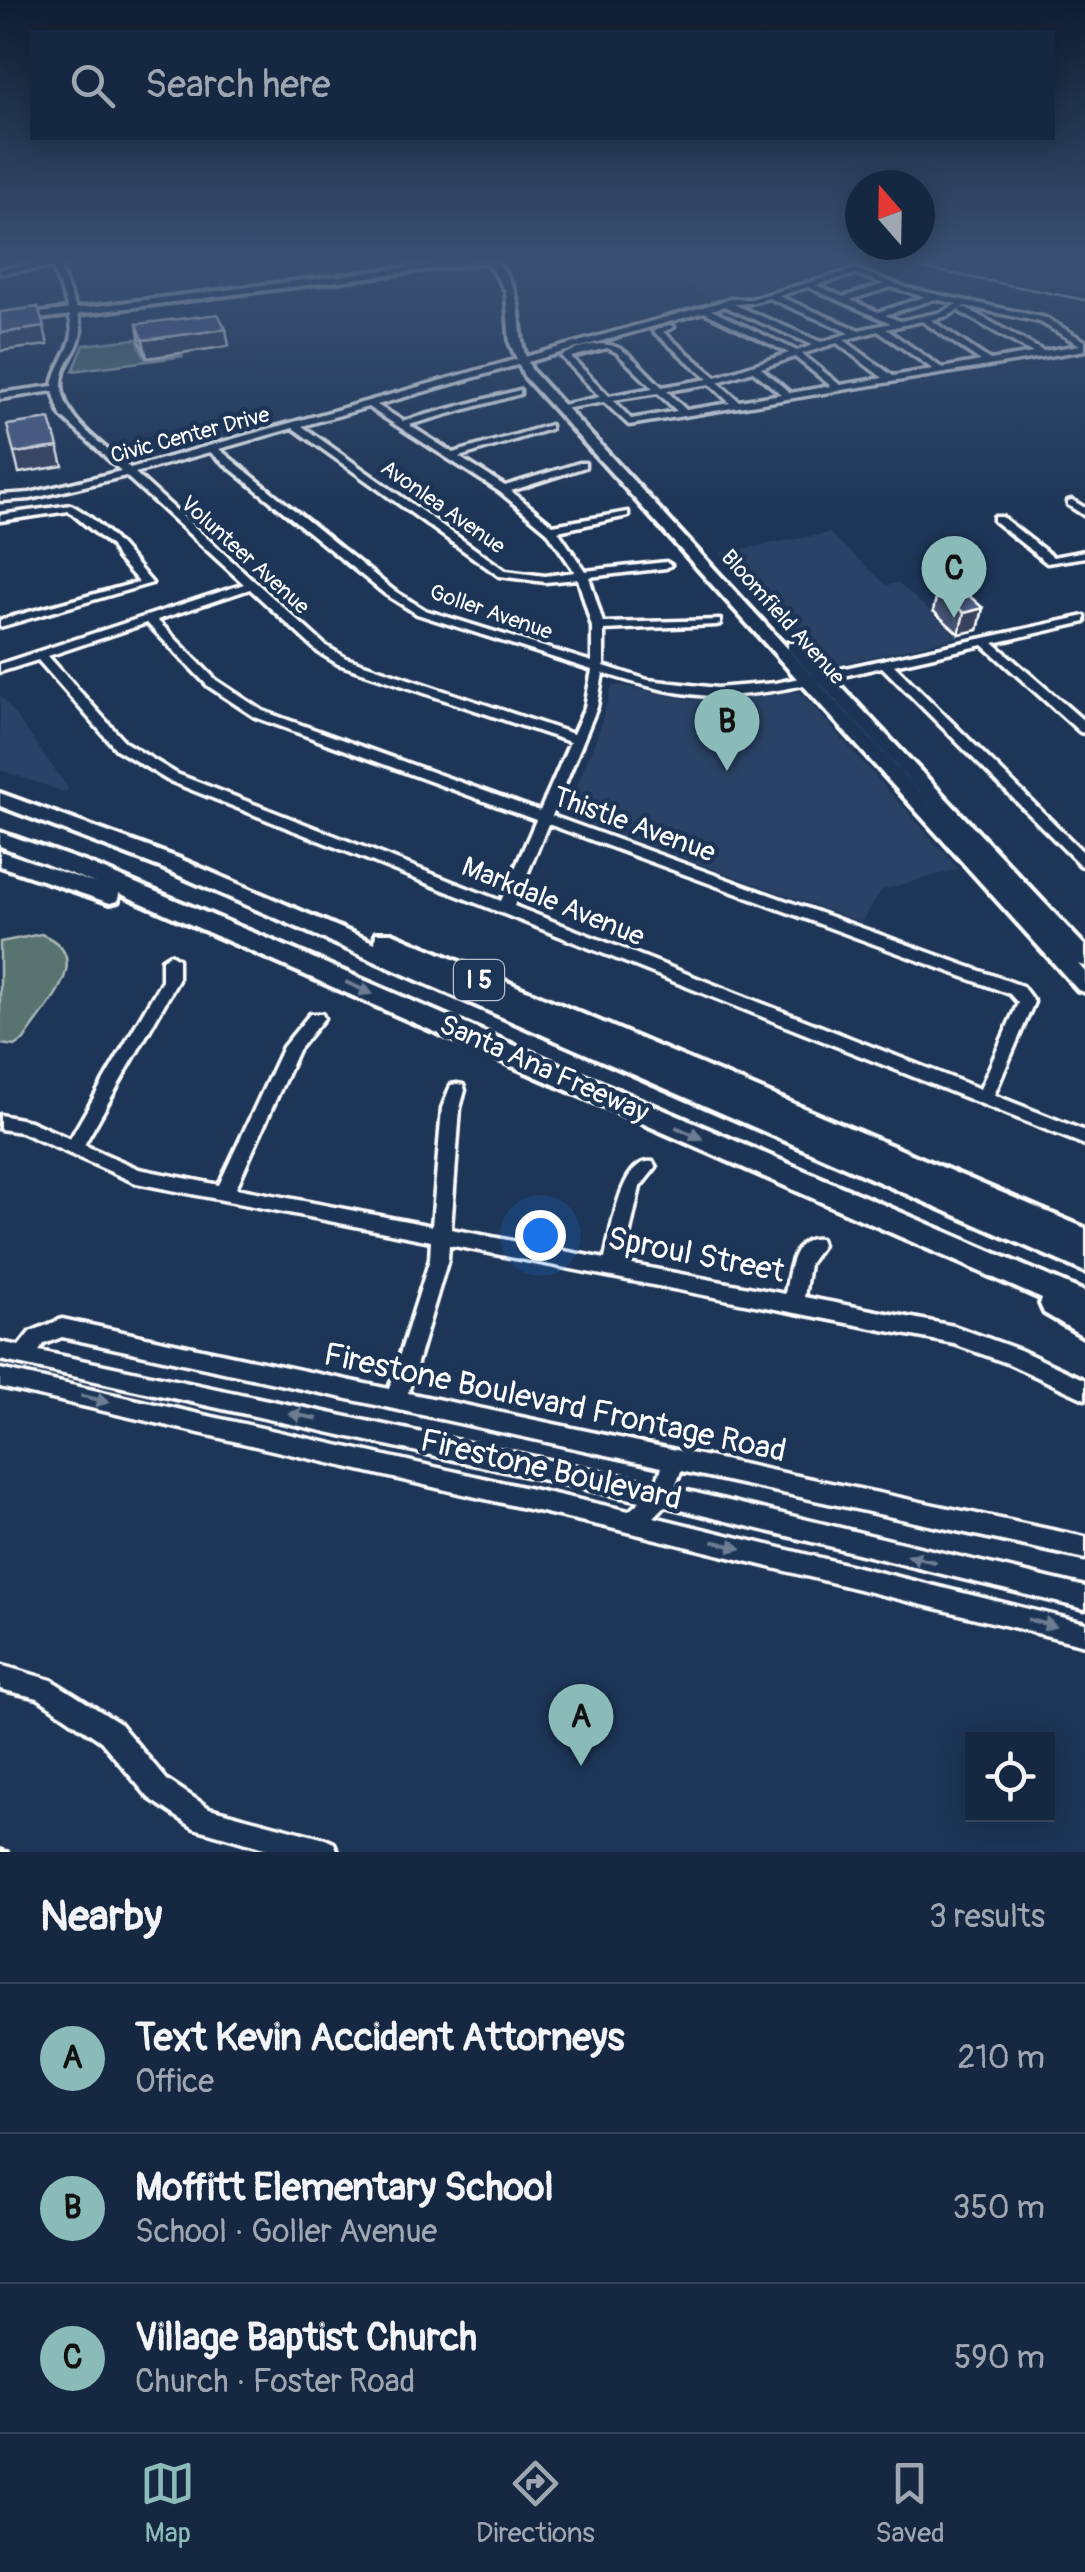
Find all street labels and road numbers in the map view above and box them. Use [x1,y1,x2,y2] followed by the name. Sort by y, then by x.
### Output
[107,400,273,470] street label: Civic Center Drive
[375,454,511,560] street label: Avonlea Avenue
[175,490,316,620] street label: Volunteer Avenue
[715,544,851,691] street label: Bloomfield Avenue
[426,578,556,646] street label: Goller Avenue
[548,779,720,871] street label: Thistle Avenue
[456,849,650,955] street label: Markdale Avenue
[454,960,504,1000] road number: I 5
[434,1007,654,1131] street label: Santa Ana Freeway
[604,1218,788,1292] street label: Sproul Street
[320,1335,790,1471] street label: Firestone Boulevard Frontage Road
[417,1421,685,1519] street label: Firestone Boulevard

